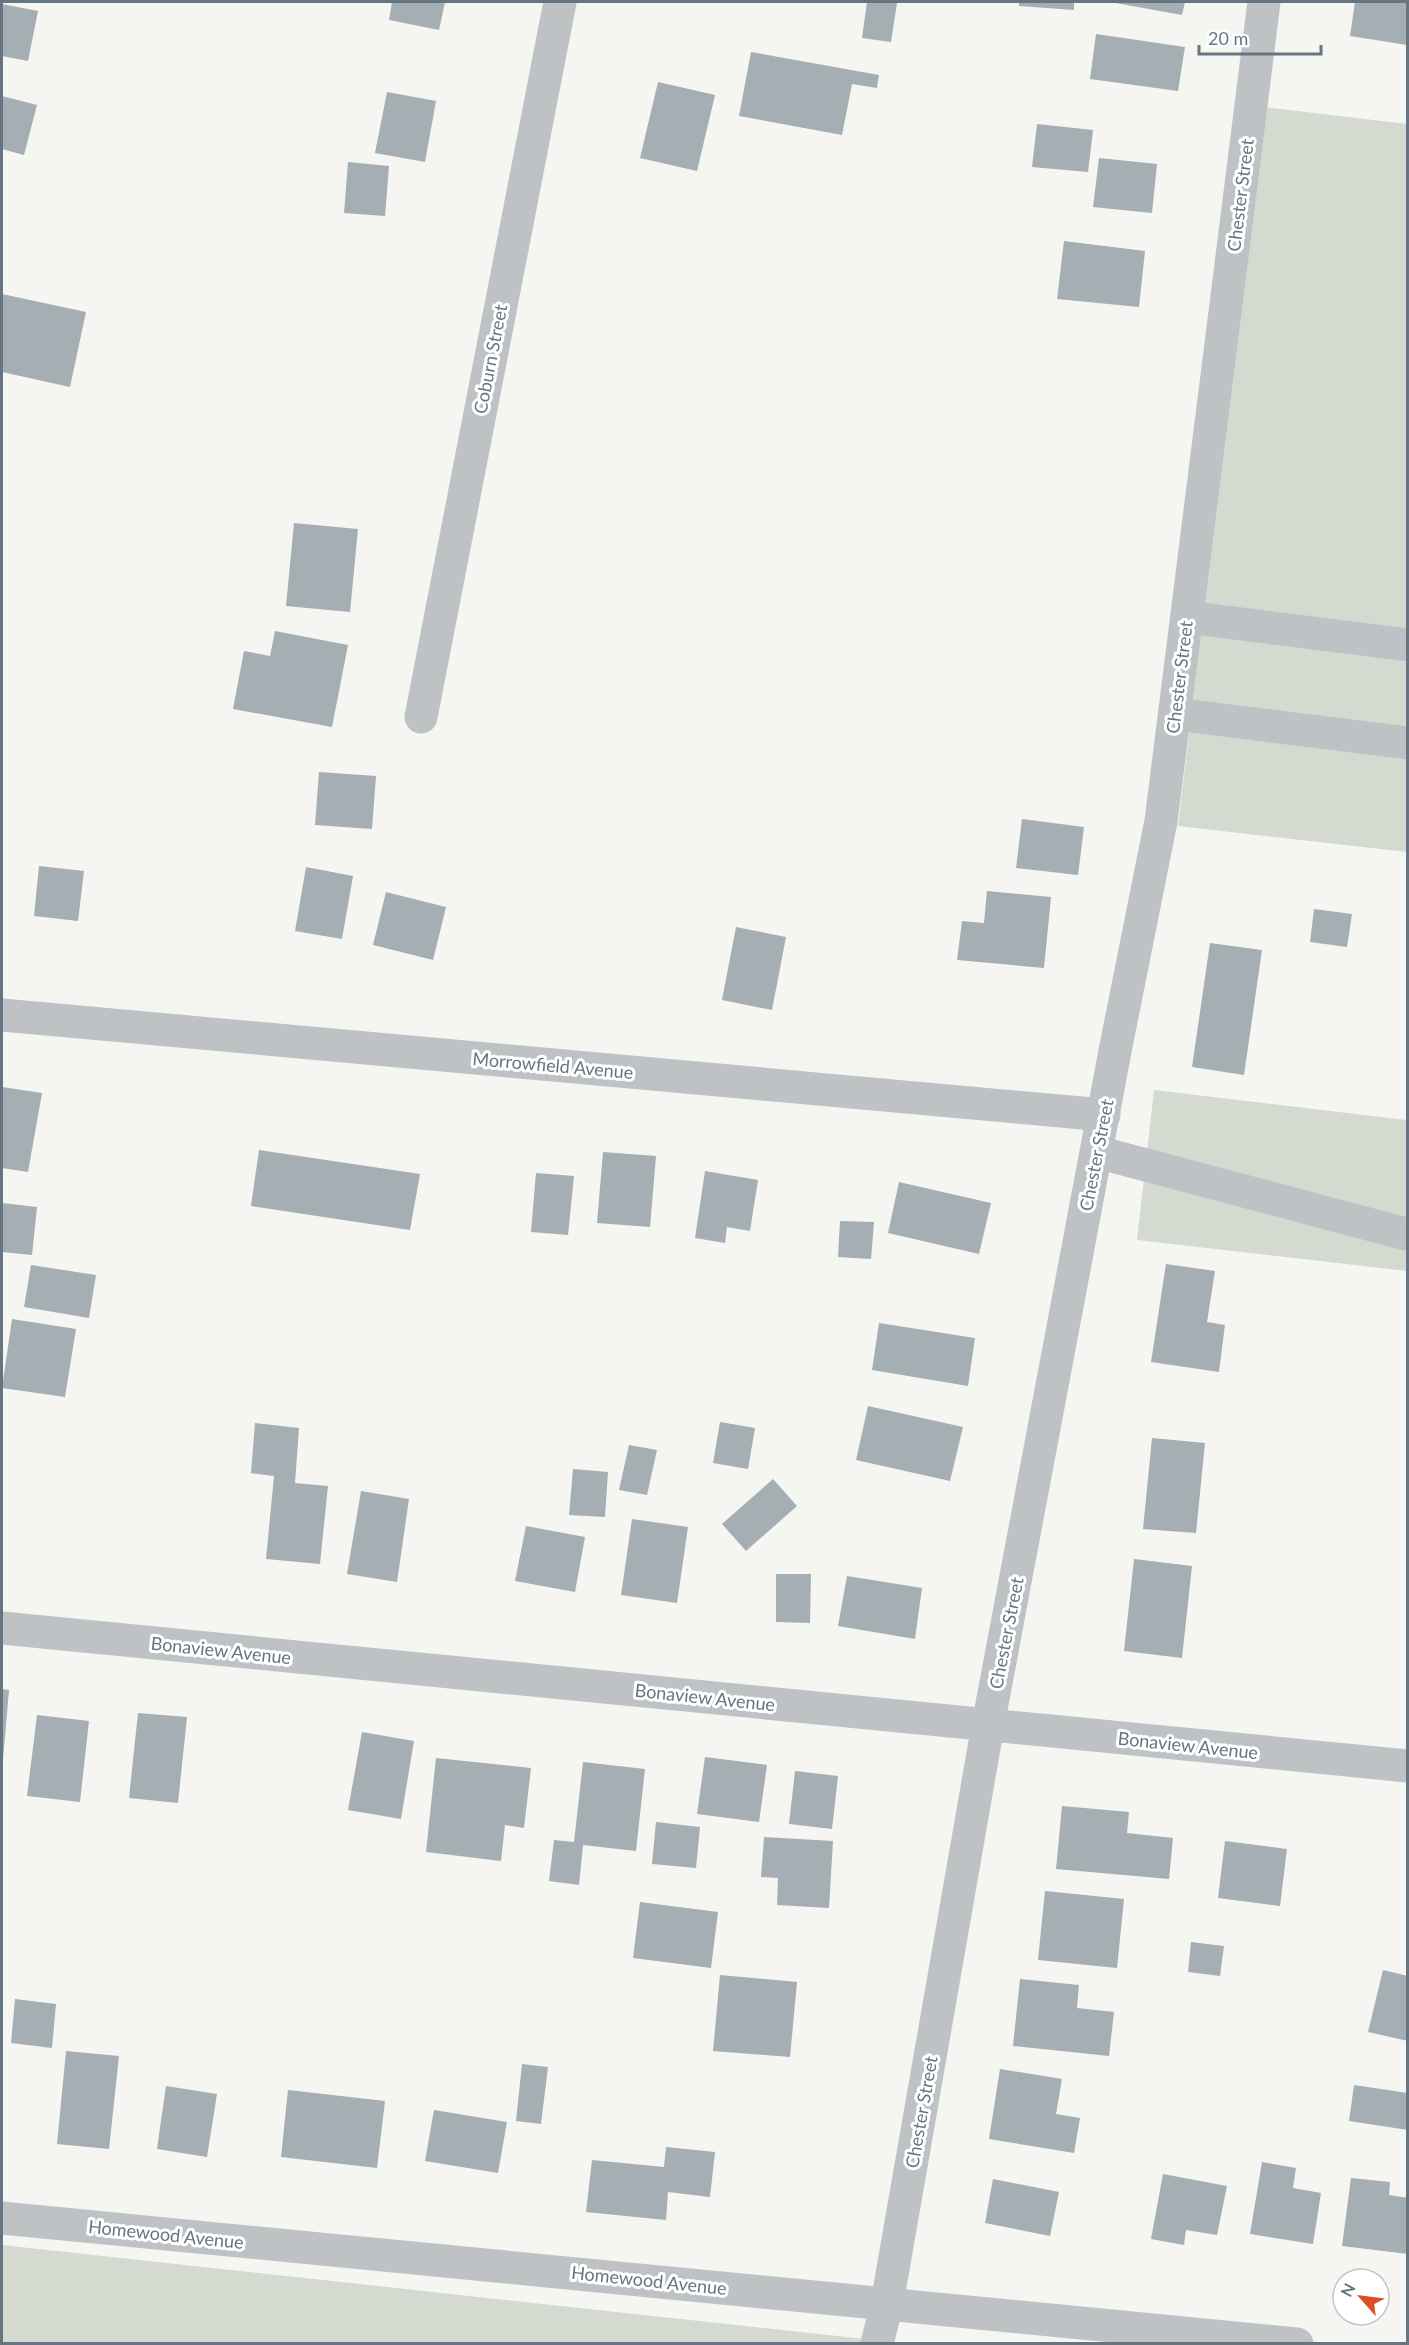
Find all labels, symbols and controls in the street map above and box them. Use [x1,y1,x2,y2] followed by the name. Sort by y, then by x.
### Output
[1199,18,1320,56] scale bar
[1208,27,1248,49] text: 20 m
[1222,137,1258,253] street label: Chester Street
[469,302,511,415] street label: Coburn Street
[1161,619,1197,735] street label: Chester Street
[472,1047,634,1083] street label: Morrowfield Avenue
[1074,1097,1118,1213] street label: Chester Street
[984,1575,1028,1691] street label: Chester Street
[150,1632,292,1668] street label: Bonaview Avenue
[634,1679,776,1715] street label: Bonaview Avenue
[1117,1727,1259,1763] street label: Bonaview Avenue
[900,2054,942,2170] street label: Chester Street
[87,2215,245,2253] street label: Homewood Avenue
[570,2261,728,2299] street label: Homewood Avenue
[1331,2267,1391,2327] north arrow
[1336,2280,1359,2300] text: N

